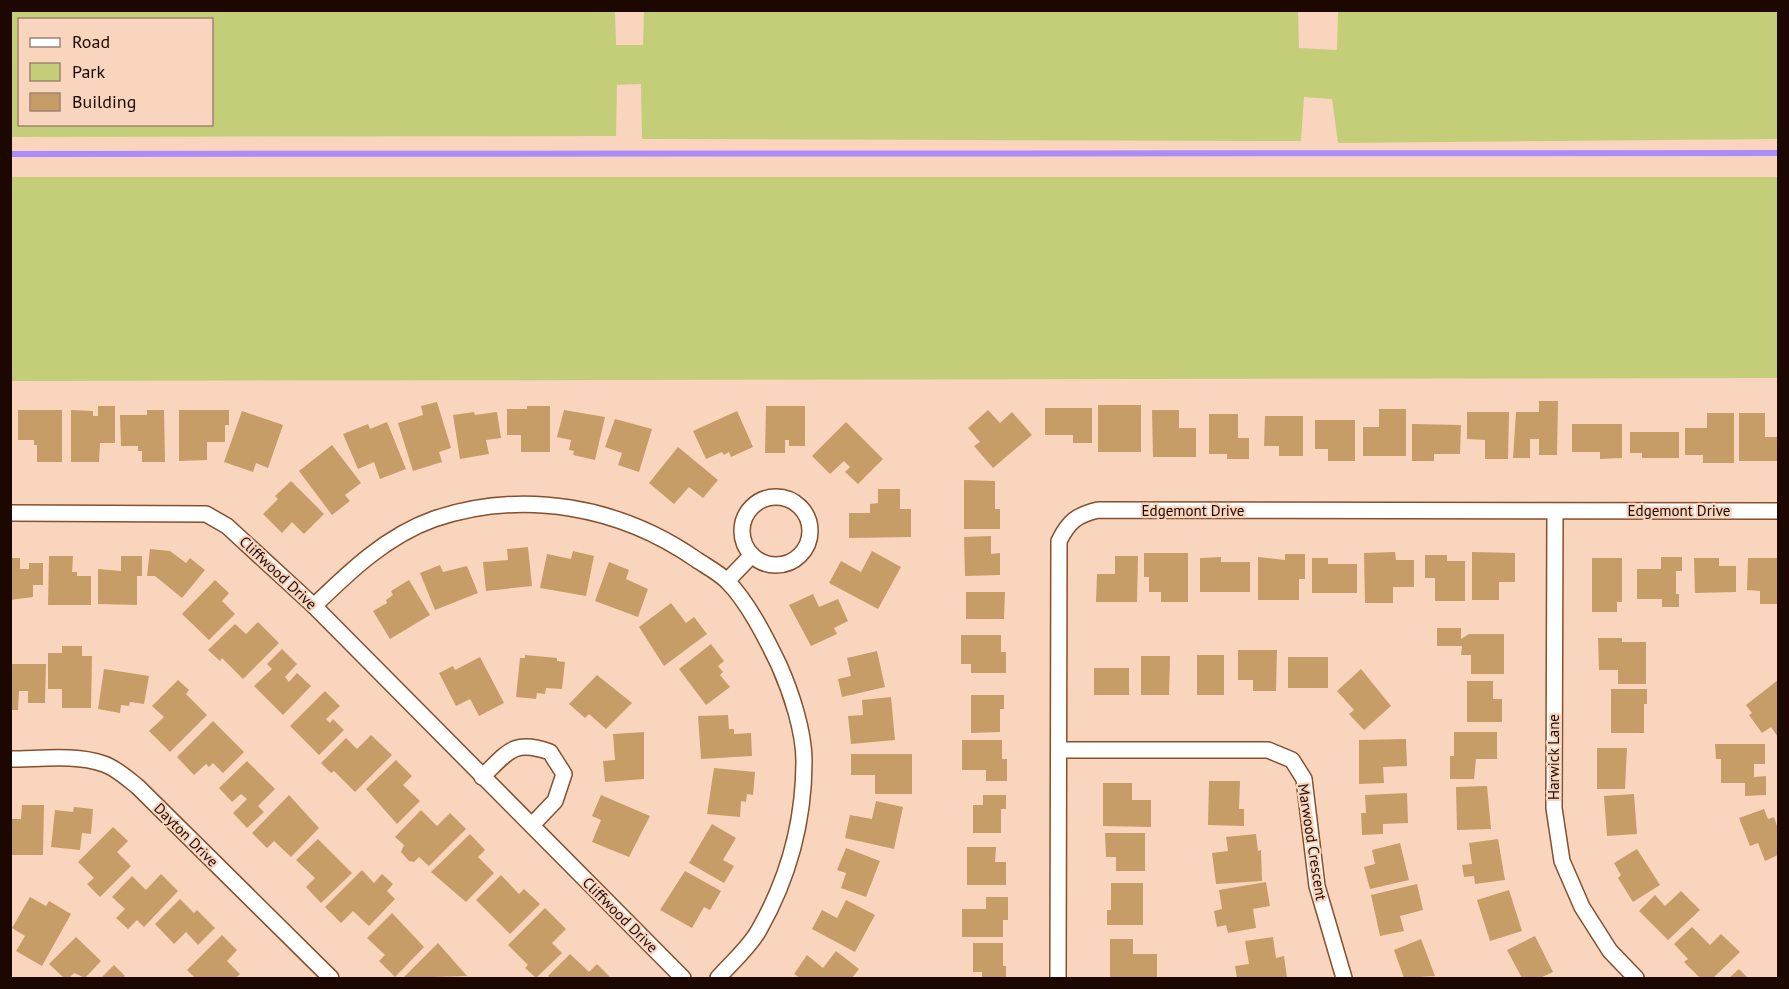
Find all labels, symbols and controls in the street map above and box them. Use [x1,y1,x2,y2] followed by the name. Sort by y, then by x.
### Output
[18,18,213,126] legend
[72,30,110,53] text: Road
[72,60,105,83] text: Park
[72,90,136,113] text: Building
[1142,501,1244,520] street label: Edgemont Drive
[1628,501,1730,520] street label: Edgemont Drive
[236,532,321,613] street label: Cliffwood Drive
[1544,714,1563,800] street label: Harwick Lane
[1294,782,1331,902] street label: Marwood Crescent
[150,799,222,871] street label: Dayton Drive
[579,873,662,956] street label: Cliffwood Drive

